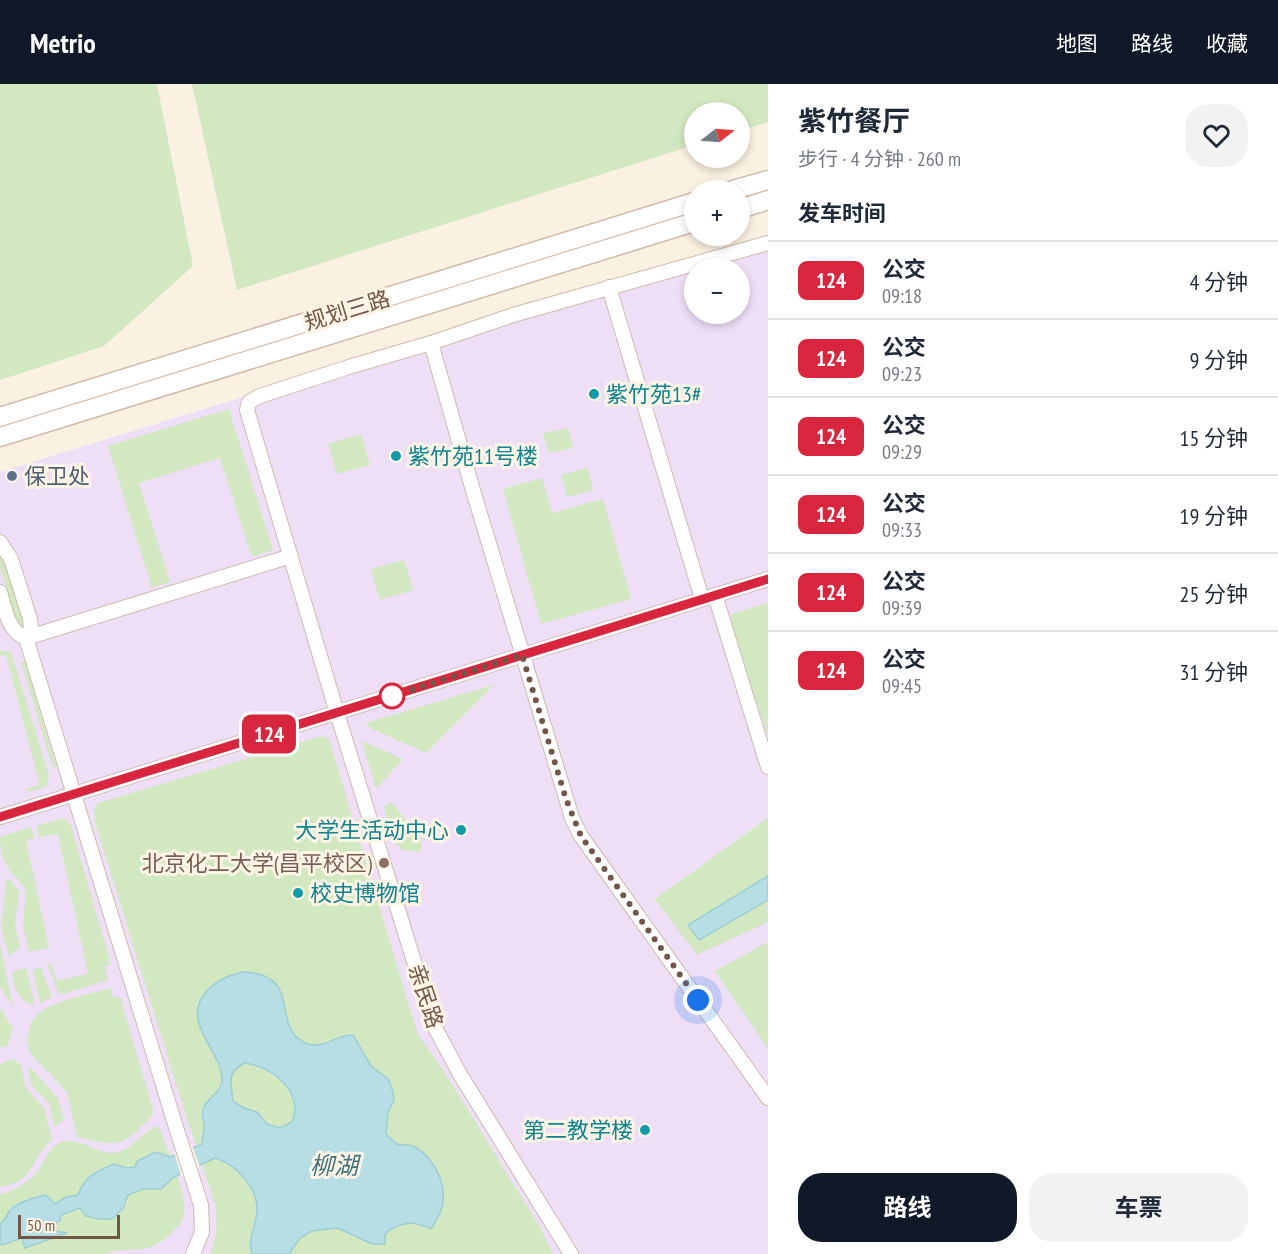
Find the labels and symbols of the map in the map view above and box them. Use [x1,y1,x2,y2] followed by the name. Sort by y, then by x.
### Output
[684,102,750,168] north arrow
[301,284,393,336] street label: 规划三路
[606,380,702,408] place label: 紫竹苑13#
[587,387,601,401] marker: 紫竹苑13#
[408,442,538,470] place label: 紫竹苑11号楼
[389,449,403,463] marker: 紫竹苑11号楼
[24,462,90,490] place label: 保卫处
[5,469,19,483] marker: 保卫处
[379,683,405,709] unlabelled marker
[234,714,304,754] line badge: 124
[295,816,449,844] place label: 大学生活动中心
[454,823,468,837] marker: 大学生活动中心
[142,849,373,877] place label: 北京化工大学(昌平校区)
[377,856,391,870] marker: 北京化工大学(昌平校区)
[310,879,420,907] place label: 校史博物馆
[291,886,305,900] marker: 校史博物馆
[402,960,450,1032] street label: 亲民路
[683,985,713,1015] your location
[523,1116,633,1144] place label: 第二教学楼
[638,1123,652,1137] marker: 第二教学楼
[310,1150,362,1181] water label: 柳湖
[18,1212,120,1240] scale bar

